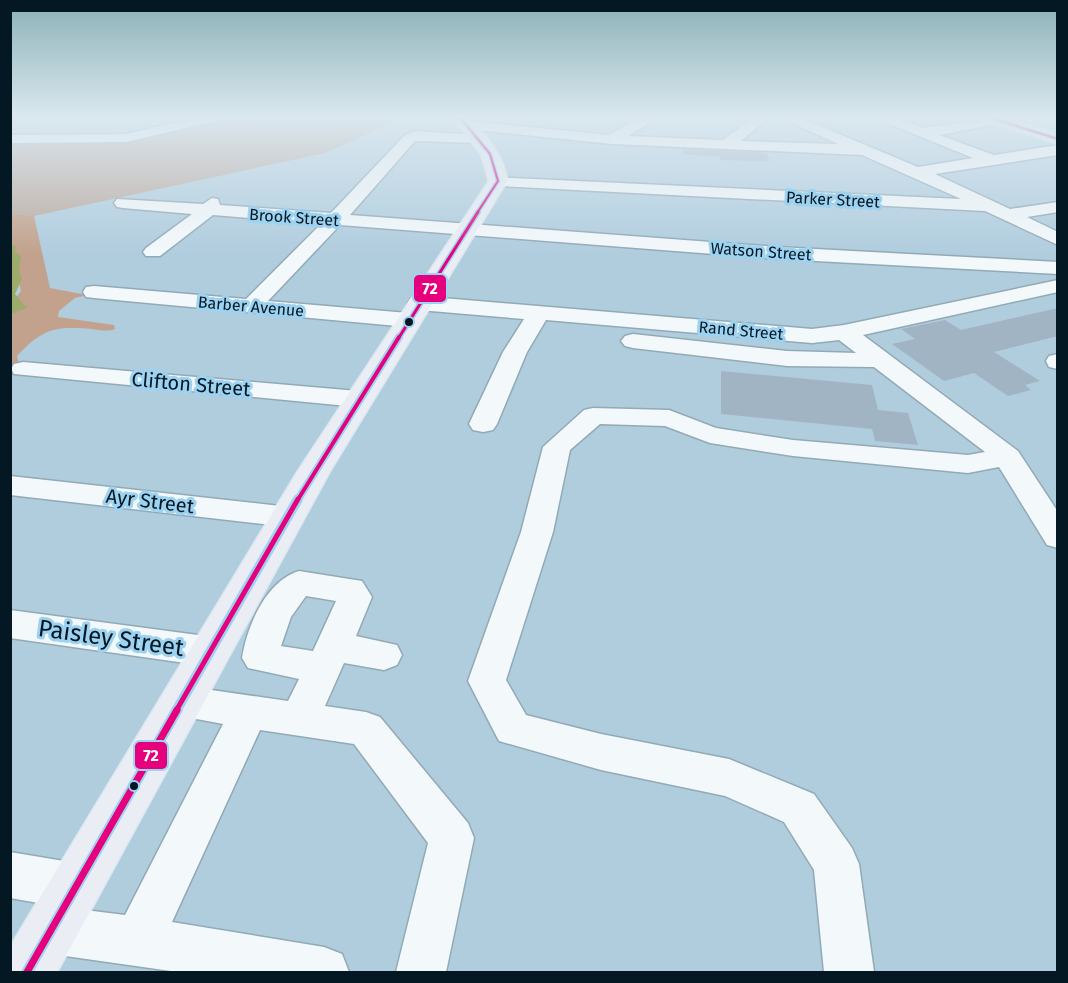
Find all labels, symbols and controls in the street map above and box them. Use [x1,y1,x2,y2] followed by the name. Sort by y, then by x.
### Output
[786,188,881,211] street label: Parker Street
[248,205,340,230] street label: Brook Street
[710,238,812,265] street label: Watson Street
[413,274,447,303] line badge: 72
[422,279,438,298] text: 72
[197,292,305,321] street label: Barber Avenue
[403,316,415,328] unlabelled marker
[698,317,784,344] street label: Rand Street
[131,367,252,401] street label: Clifton Street
[105,484,196,518] street label: Ayr Street
[36,614,186,662] street label: Paisley Street
[134,741,168,770] line badge: 72
[143,746,159,765] text: 72
[128,780,140,792] unlabelled marker

